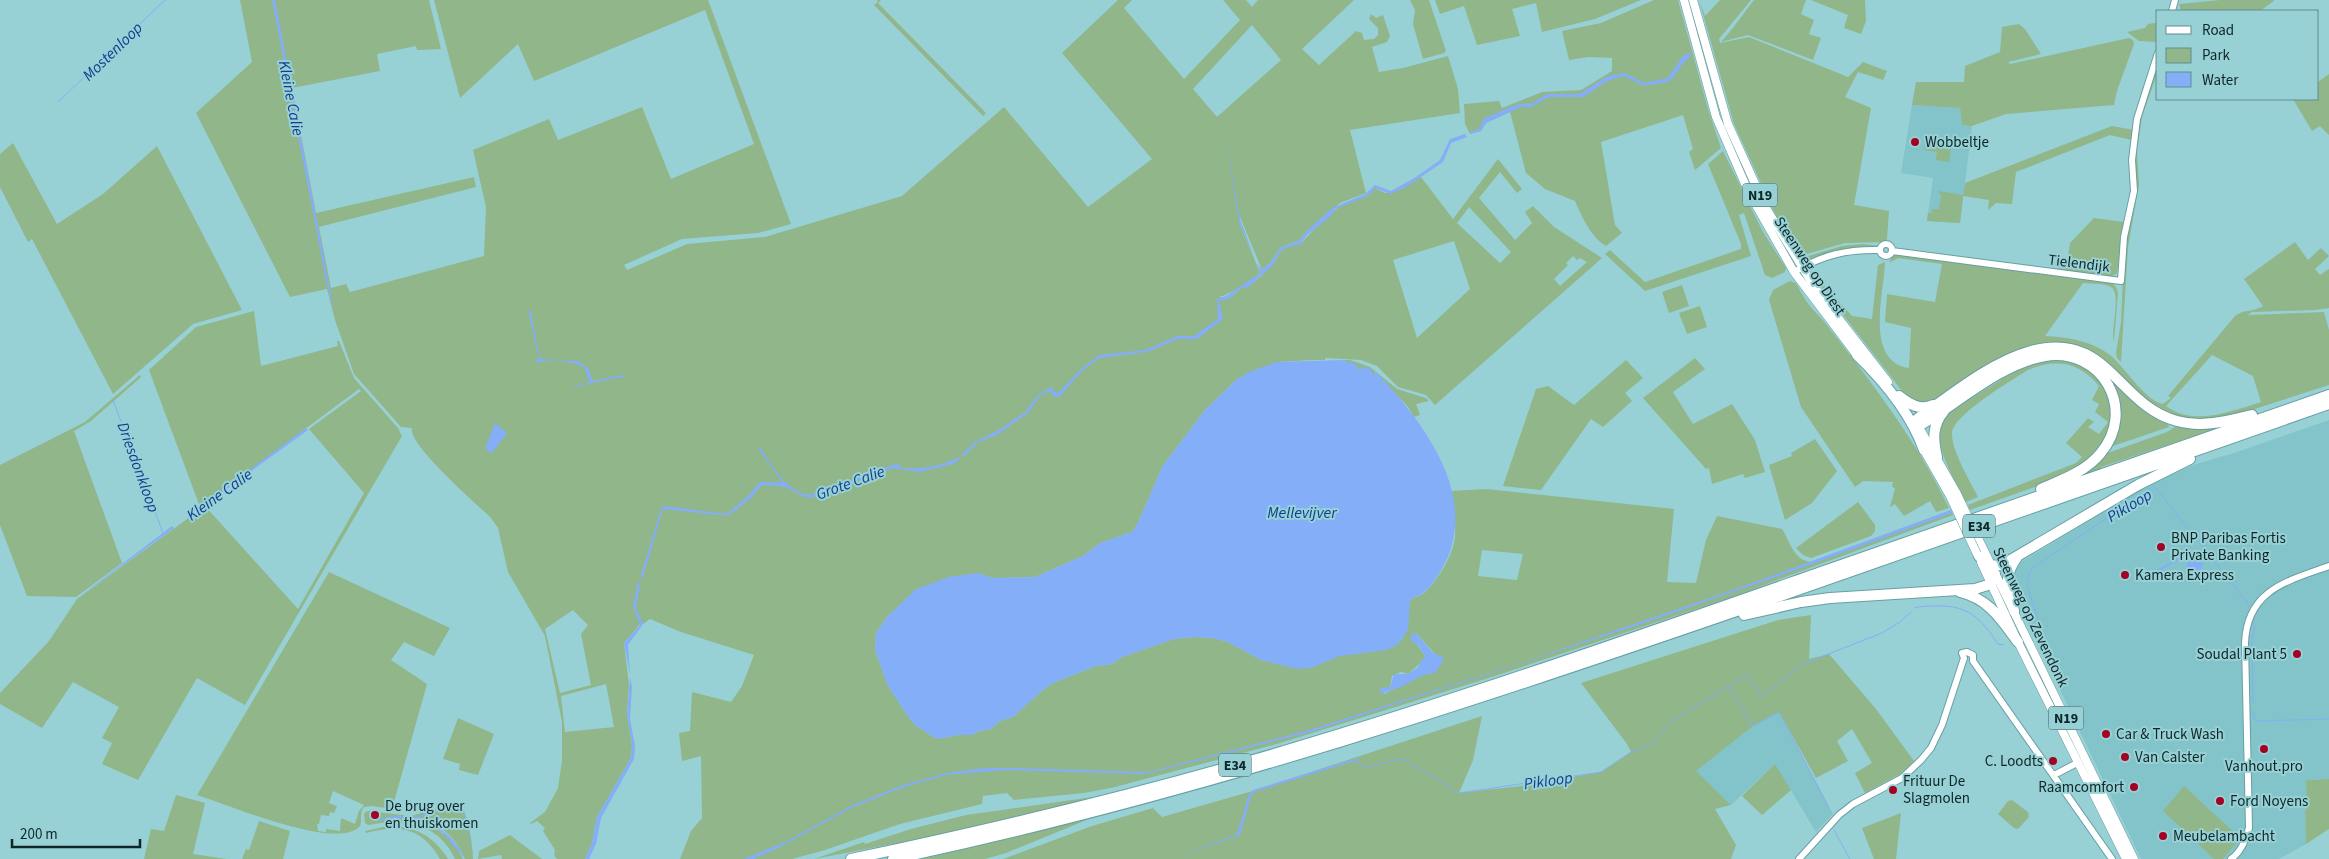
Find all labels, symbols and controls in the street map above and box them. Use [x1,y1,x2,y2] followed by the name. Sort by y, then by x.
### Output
[2156,10,2319,100] legend
[78,17,148,86] water label: Mostenloop
[2202,20,2234,41] text: Road
[2202,45,2231,66] text: Park
[273,59,309,138] water label: Kleine Calie
[2202,70,2239,91] text: Water
[1925,132,1989,153] place label: Wobbeltje
[1909,136,1921,148] marker: Wobbeltje
[1742,184,1778,206] road number: N19
[1769,213,1850,320] street label: Steenweg op Diest
[2047,249,2111,278] street label: Tielendijk
[112,419,165,516] water label: Driesdonkloop
[813,460,888,506] water label: Grote Calie
[182,463,257,526] water label: Kleine Calie
[2103,484,2156,528] water label: Pikloop
[1267,502,1338,524] water label: Mellevijver
[1963,514,1995,538] road number: E34
[2171,528,2286,566] place label: BNP Paribas Fortis Private Banking
[2155,541,2167,553] marker: BNP Paribas Fortis Private Banking
[1987,544,2074,691] street label: Steenweg op Zevendonk
[2135,565,2234,586] place label: Kamera Express
[2119,569,2131,581] marker: Kamera Express
[2196,644,2287,665] place label: Soudal Plant 5
[2291,648,2303,660] marker: Soudal Plant 5
[2048,706,2084,730] road number: N19
[2116,724,2224,745] place label: Car & Truck Wash
[2100,728,2112,740] marker: Car & Truck Wash
[2258,743,2270,755] marker: Vanhout.pro
[2135,747,2205,768] place label: Van Calster
[1985,751,2043,772] place label: C. Loodts
[2119,751,2131,763] marker: Van Calster
[1219,754,1251,776] road number: E34
[2047,755,2059,767] marker: C. Loodts
[2225,756,2303,777] place label: Vanhout.pro
[1522,767,1574,795] water label: Pikloop
[1903,771,1970,809] place label: Frituur De Slagmolen
[2038,777,2124,798] place label: Raamcomfort
[2128,781,2140,793] marker: Raamcomfort
[1887,784,1899,796] marker: Frituur De Slagmolen
[2230,791,2308,812] place label: Ford Noyens
[2214,795,2226,807] marker: Ford Noyens
[385,796,478,834] place label: De brug over en thuiskomen
[369,809,381,821] marker: De brug over en thuiskomen
[12,816,140,848] scale bar
[20,824,58,845] text: 200 m
[2173,826,2275,847] place label: Meubelambacht
[2157,830,2169,842] marker: Meubelambacht

